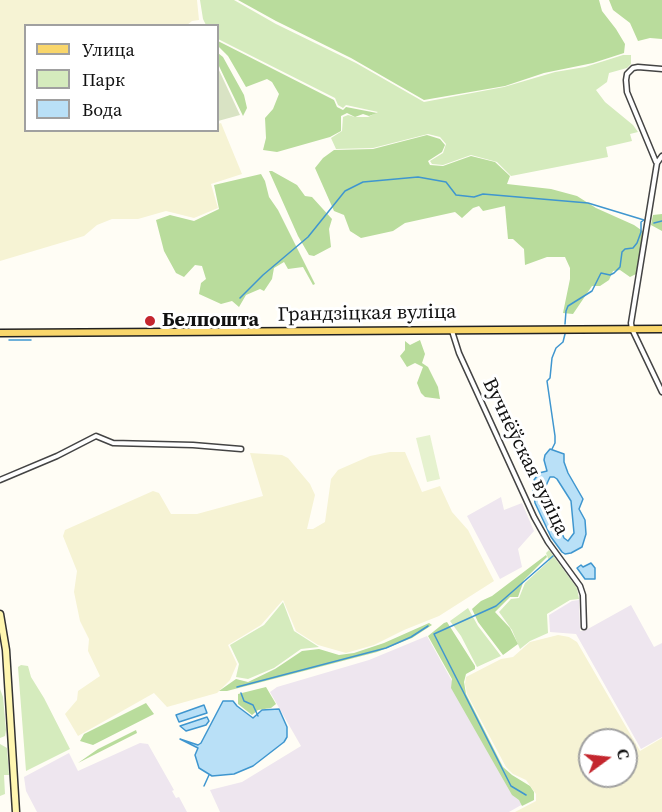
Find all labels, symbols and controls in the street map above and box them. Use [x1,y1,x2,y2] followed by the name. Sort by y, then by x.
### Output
[24,24,219,132] legend
[82,37,135,62] text: Улица
[82,67,125,92] text: Парк
[82,97,122,122] text: Вода
[277,300,457,328] street label: Грандзіцкая вуліца
[162,309,259,333] place label: Белпошта
[143,314,157,328] marker: Белпошта
[477,374,573,540] street label: Вучнёўская вуліца
[578,728,638,788] north arrow
[612,746,635,762] text: С

